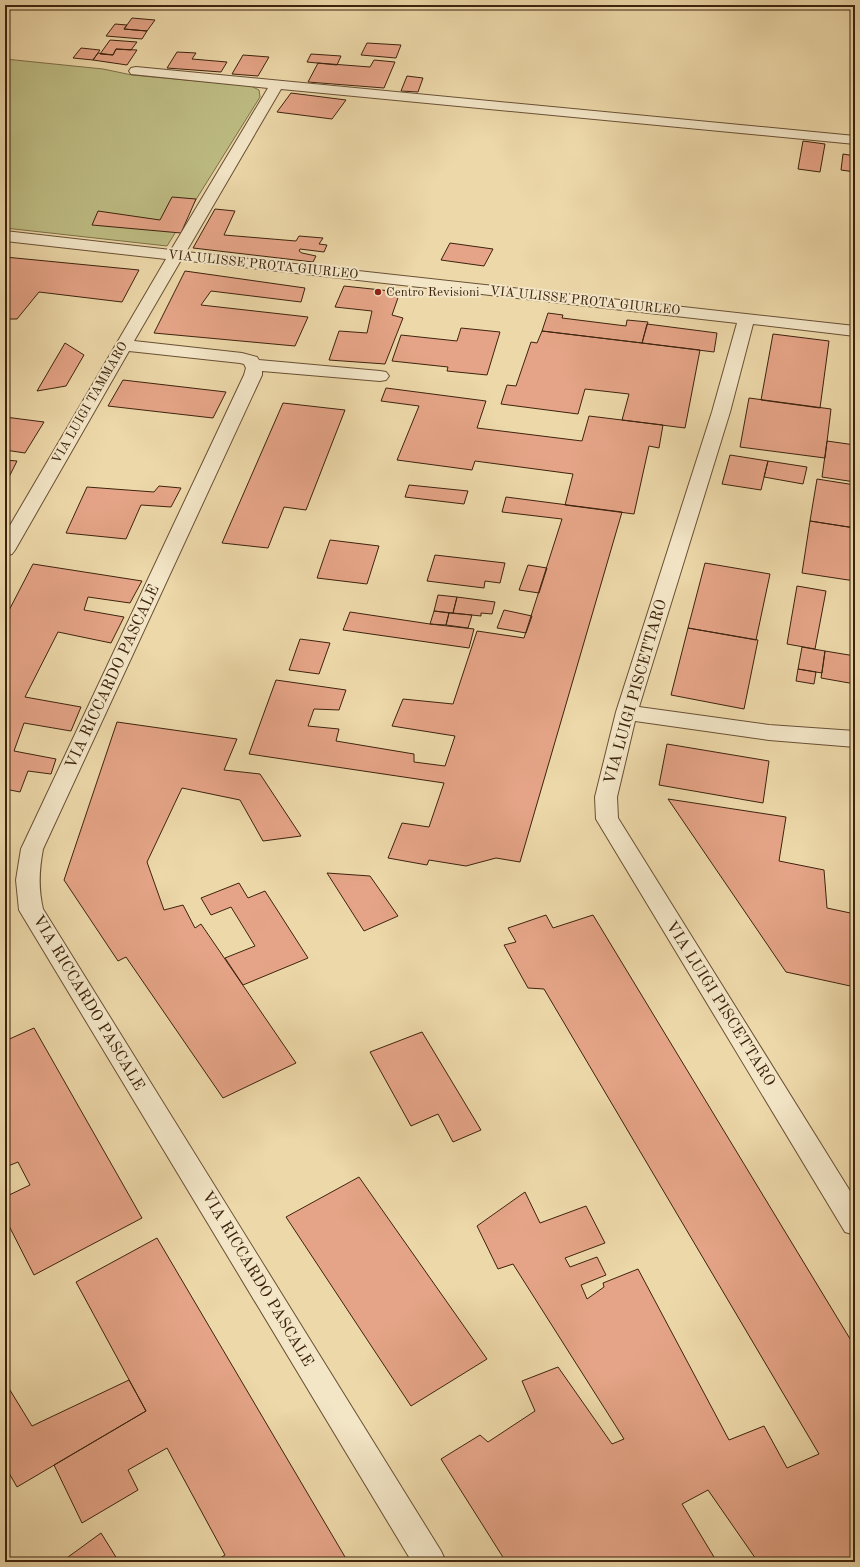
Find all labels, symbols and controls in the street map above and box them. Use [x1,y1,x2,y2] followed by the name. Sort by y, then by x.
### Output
[167,249,359,281] street label: VIA ULISSE PROTA GIURLEO
[489,285,681,317] street label: VIA ULISSE PROTA GIURLEO
[386,286,480,299] place label: Centro Revisioni
[373,287,383,297] marker: Centro Revisioni
[50,340,130,466] street label: VIA LUIGI TAMMARO
[63,582,163,772] street label: VIA RICCARDO PASCALE
[602,598,670,786] street label: VIA LUIGI PISCETTARO
[29,913,147,1093] street label: VIA RICCARDO PASCALE
[662,919,778,1089] street label: VIA LUIGI PISCETTARO
[198,1189,316,1369] street label: VIA RICCARDO PASCALE

